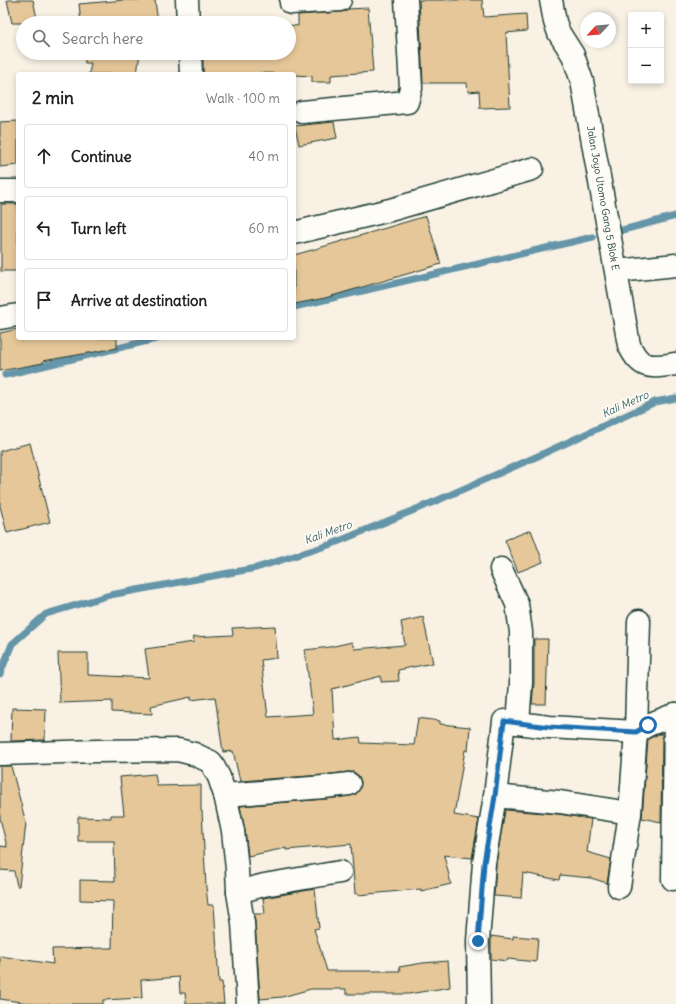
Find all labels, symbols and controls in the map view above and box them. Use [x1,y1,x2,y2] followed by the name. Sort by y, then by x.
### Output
[580,12,616,48] north arrow
[628,12,664,84] map controls
[628,12,664,48] button: +
[16,16,296,60] search box
[30,27,52,49] icon: search
[62,29,143,48] text: Search here
[628,48,664,84] button: −
[32,87,74,109] text: 2 min
[206,90,280,107] text: Walk · 100 m
[584,125,622,271] street label: Jalan Joyo Utomo Gang 5 Blok E
[33,145,55,167] icon: ahead
[71,147,132,166] text: Continue
[248,148,279,165] text: 40 m
[33,217,55,239] icon: left
[71,219,126,238] text: Turn left
[248,220,279,237] text: 60 m
[33,289,55,311] icon: arrive
[71,291,207,310] text: Arrive at destination
[599,387,651,420] water label: Kali Metro
[302,517,354,547] water label: Kali Metro
[639,716,657,734] route start
[469,932,487,950] route end

